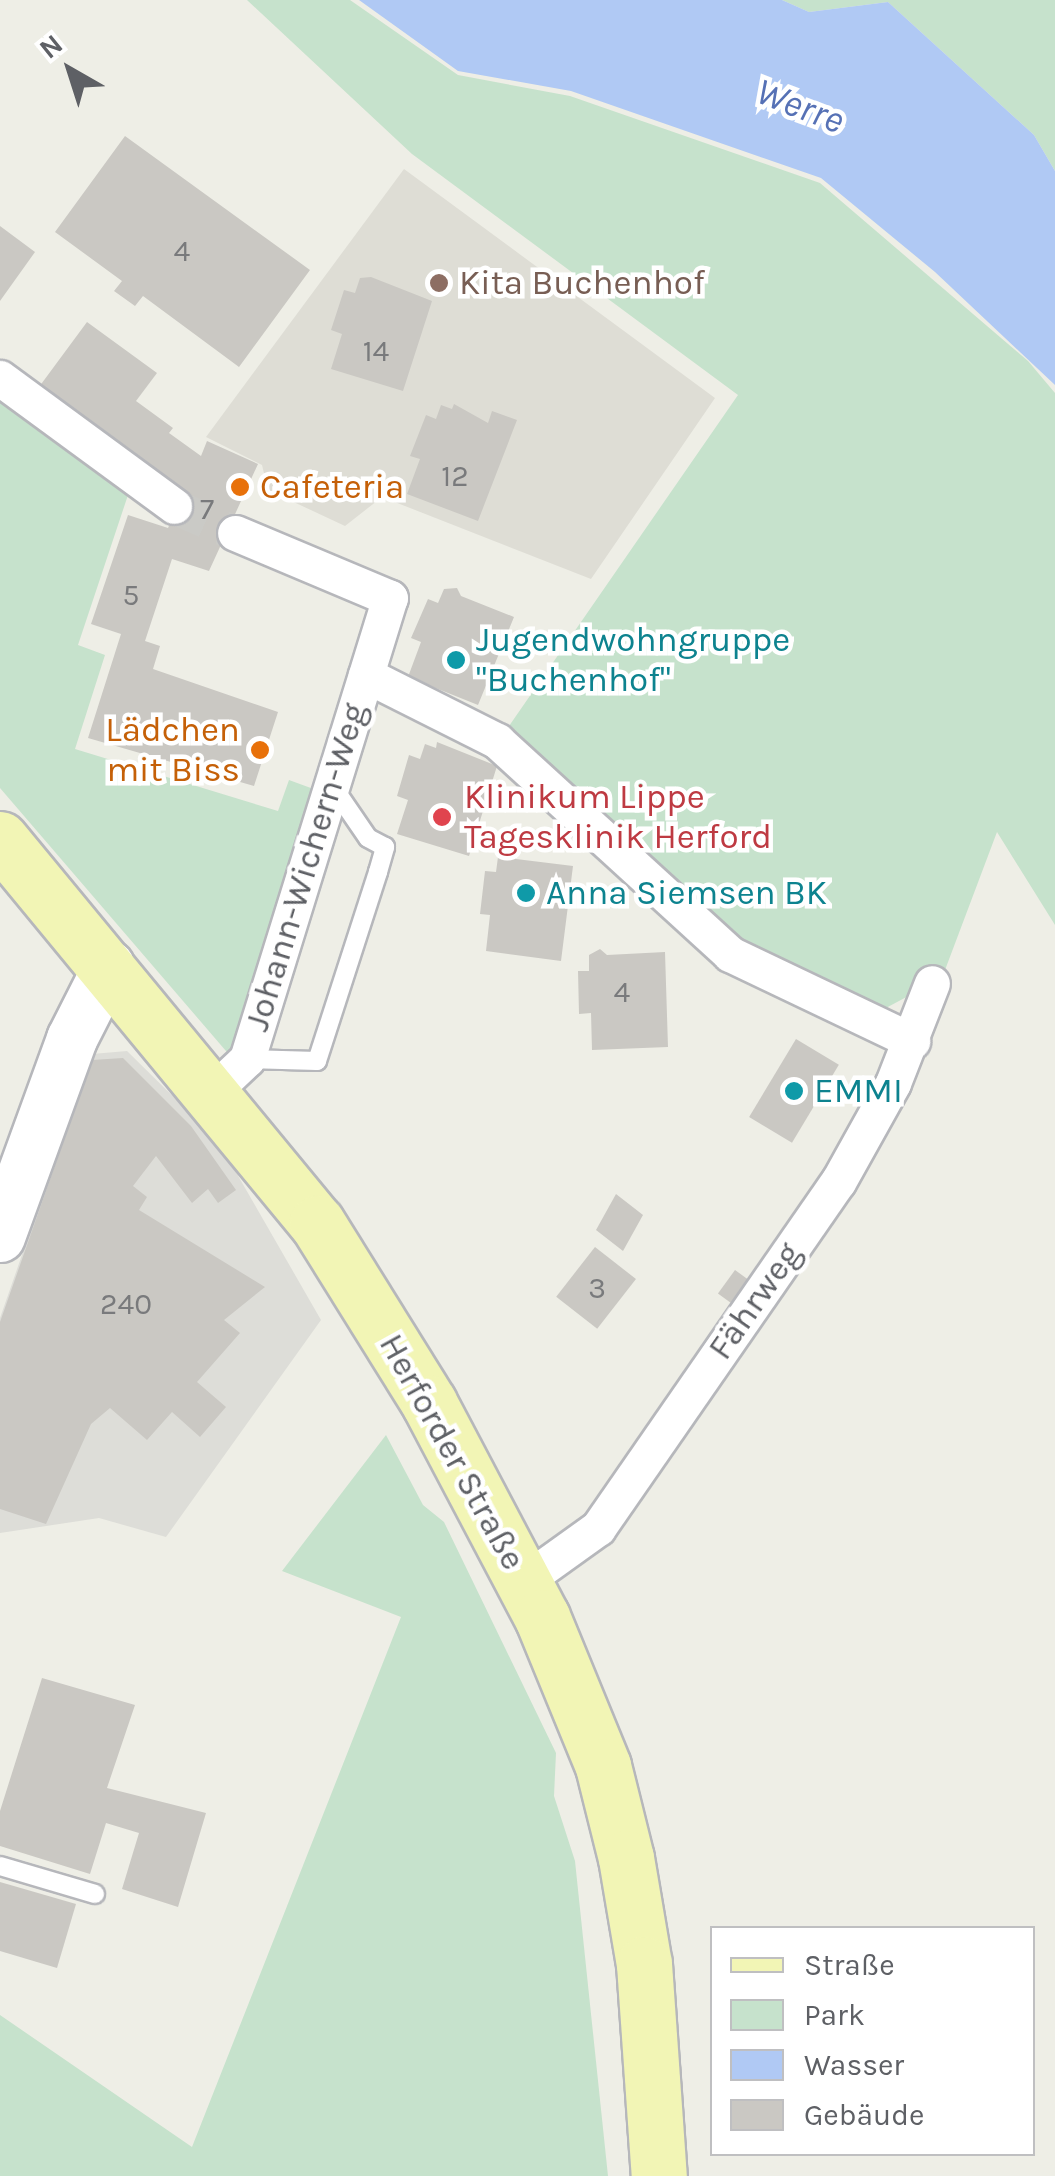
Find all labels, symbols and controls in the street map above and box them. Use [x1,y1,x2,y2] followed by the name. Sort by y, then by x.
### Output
[20,20,120,120] north arrow
[33,27,69,65] text: N
[749,68,851,144] water label: Werre
[174,233,190,269] house number: 4
[459,262,705,304] place label: Kita Buchenhof
[428,272,450,294] marker: Kita Buchenhof
[363,333,389,369] house number: 14
[441,458,469,494] house number: 12
[260,466,404,508] place label: Cafeteria
[229,476,251,498] marker: Cafeteria
[200,491,214,527] house number: 7
[123,577,139,613] house number: 5
[476,619,790,701] place label: Jugendwohngruppe "Buchenhof"
[445,649,467,671] marker: Jugendwohngruppe "Buchenhof"
[236,698,376,1036] street label: Johann-Wichern-Weg
[105,709,240,791] place label: Lädchen mit Biss
[249,739,271,761] marker: Lädchen mit Biss
[464,776,772,858] place label: Klinikum Lippe Tagesklinik Herford
[429,804,455,830] marker: Klinikum Lippe Tagesklinik Herford
[546,872,827,914] place label: Anna Siemsen BK
[515,882,537,904] marker: Anna Siemsen BK
[614,974,630,1010] house number: 4
[814,1070,903,1112] place label: EMMI
[783,1080,805,1102] marker: EMMI
[699,1234,811,1368] street label: Fährweg
[588,1270,606,1306] house number: 3
[100,1286,152,1322] house number: 240
[370,1327,534,1577] street label: Herforder Straße
[710,1926,1035,2156] legend
[804,1947,895,1983] text: Straße
[804,1997,865,2033] text: Park
[804,2047,904,2083] text: Wasser
[804,2097,924,2133] text: Gebäude

